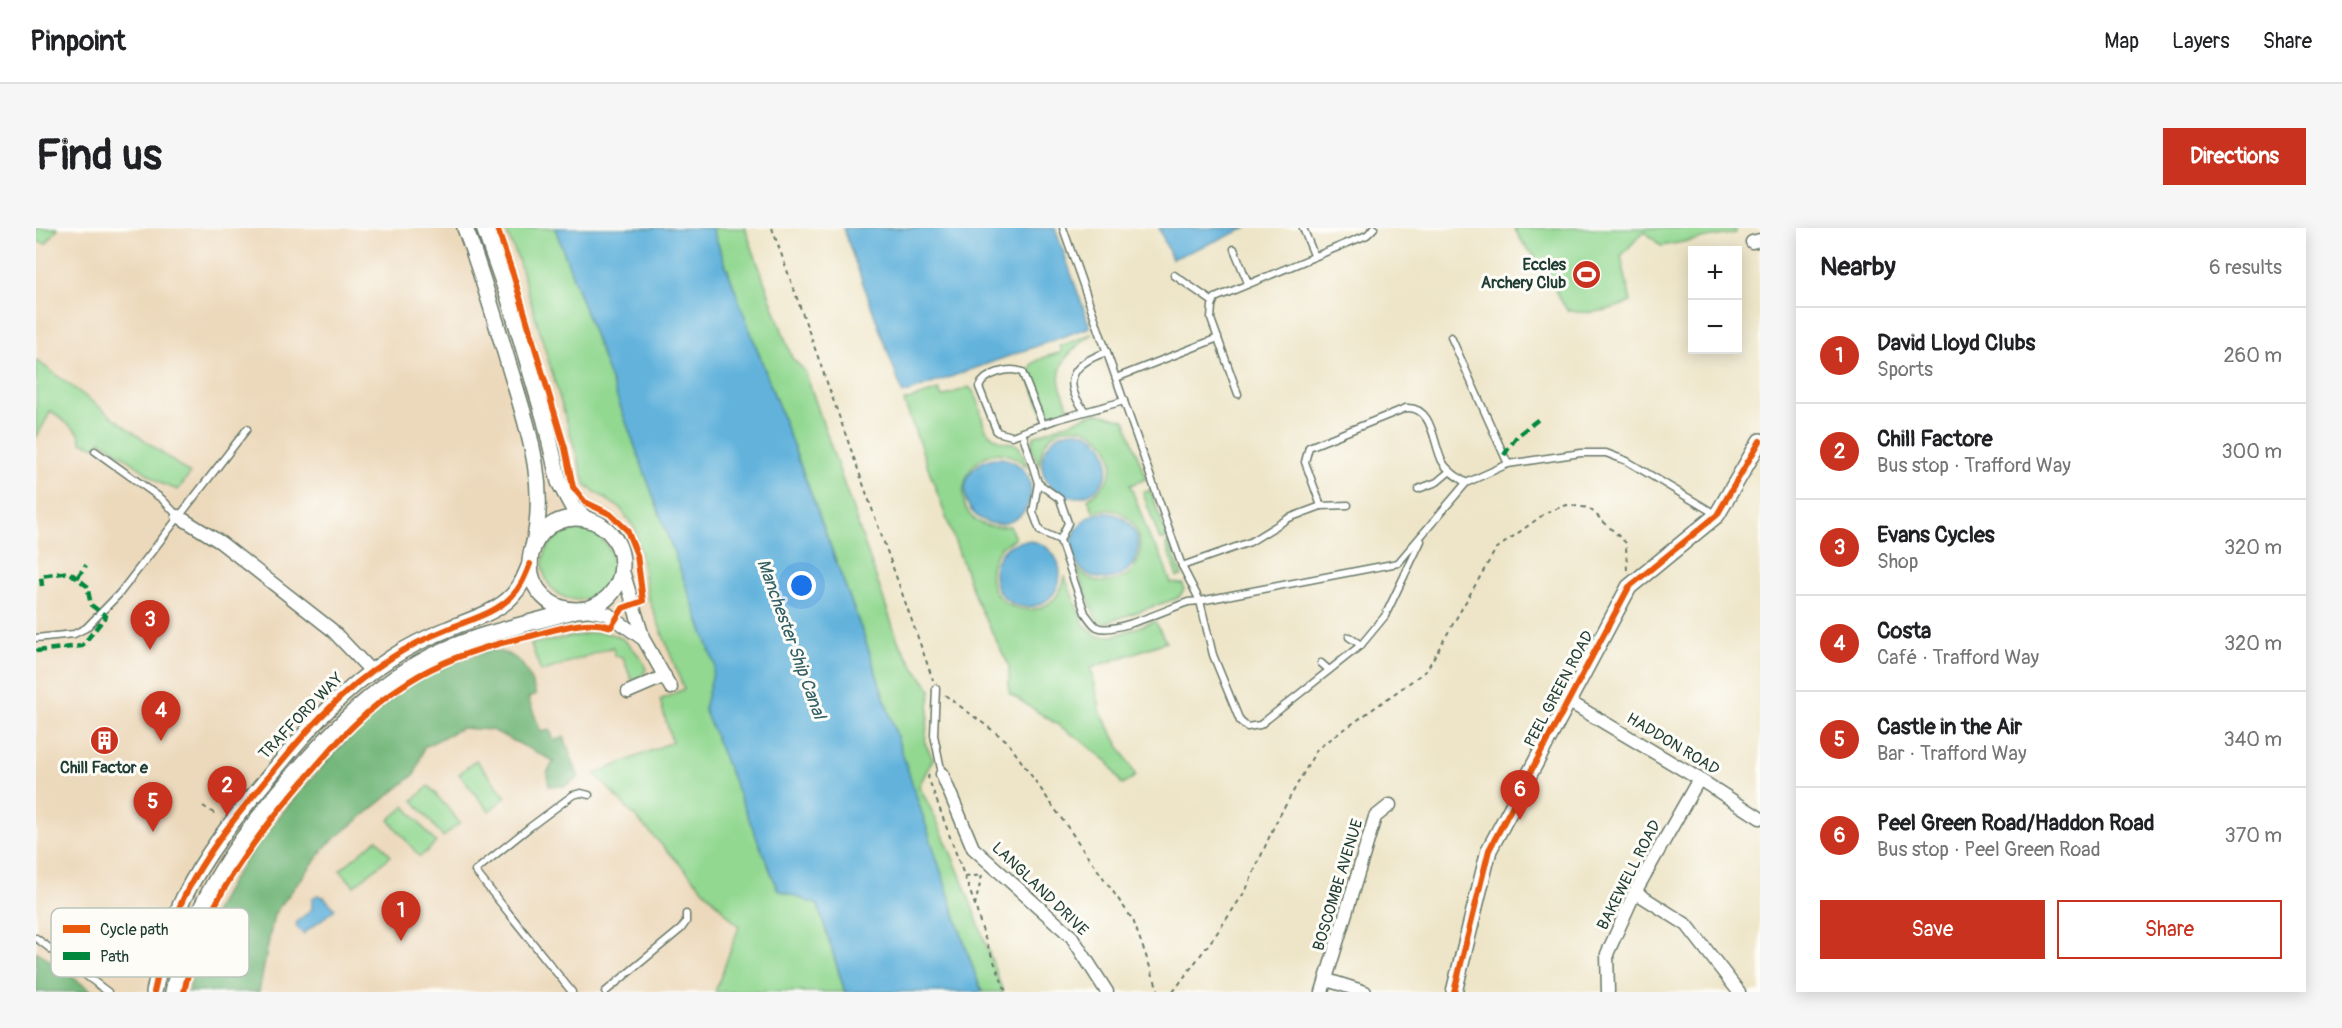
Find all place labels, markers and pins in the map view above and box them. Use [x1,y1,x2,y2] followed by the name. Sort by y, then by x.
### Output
[1481,255,1567,293] place label: Eccles Archery Club
[1571,258,1603,290] sports icon: Eccles Archery Club
[130,600,170,650] pin: 3
[142,692,180,741] pin: 4
[88,724,120,756] building icon: Chill Factor e
[60,758,149,778] place label: Chill Factor e
[208,766,246,816] pin: 2
[1500,770,1540,820] pin: 6
[134,782,172,832] pin: 5
[382,892,421,941] pin: 1

